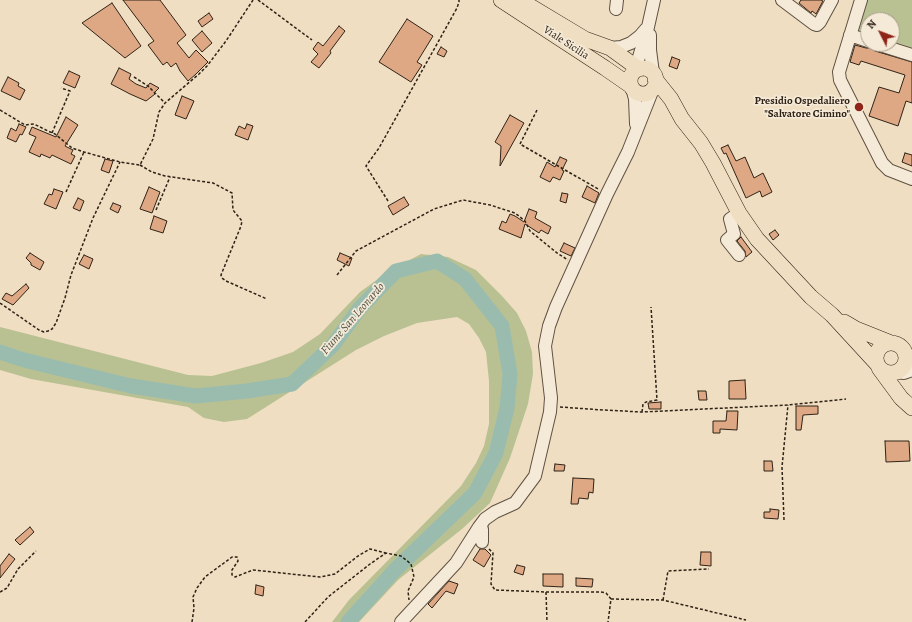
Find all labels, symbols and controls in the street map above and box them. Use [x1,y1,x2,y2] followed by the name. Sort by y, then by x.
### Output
[860,12,900,52] north arrow
[863,16,880,32] text: N
[541,23,591,63] street label: Viale Sicilia
[754,94,850,120] place label: Presidio Ospedaliero "Salvatore Cimino"
[853,101,865,113] marker: Presidio Ospedaliero "Salvatore Cimino"
[318,280,388,358] water label: Fiume San Leonardo

